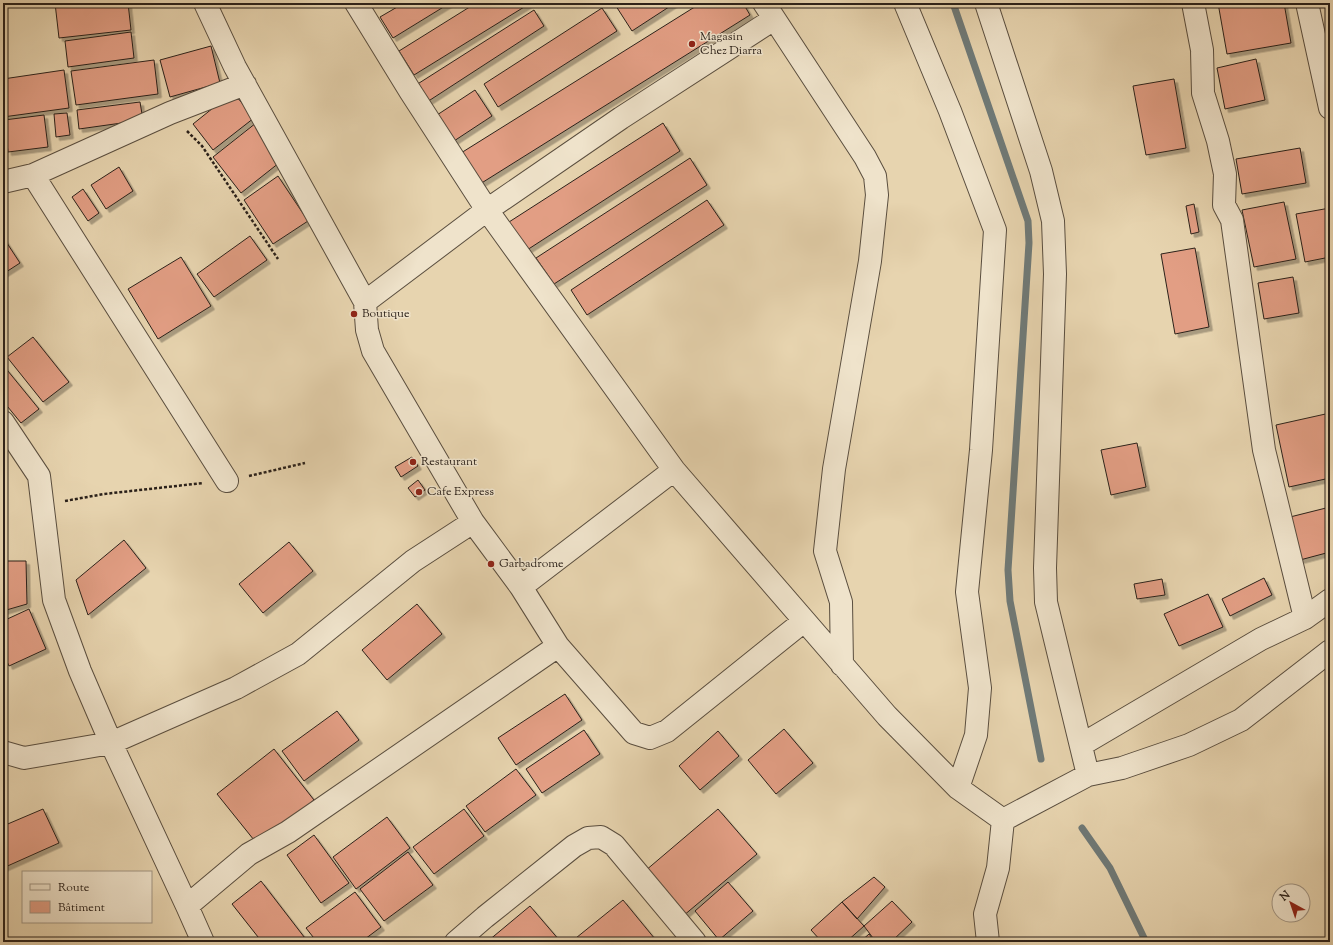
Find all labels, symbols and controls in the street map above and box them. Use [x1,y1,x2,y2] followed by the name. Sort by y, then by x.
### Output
[700,28,763,60] place label: Magasin Chez Diarra
[687,39,697,49] marker: Magasin Chez Diarra
[362,305,410,323] place label: Boutique
[349,309,359,319] marker: Boutique
[421,453,477,471] place label: Restaurant
[408,457,418,467] marker: Restaurant
[427,483,494,501] place label: Cafe Express
[414,487,424,497] marker: Cafe Express
[499,555,564,573] place label: Garbadrome
[486,559,496,569] marker: Garbadrome
[22,871,152,923] legend
[58,879,90,897] text: Route
[1271,883,1311,923] north arrow
[1276,887,1294,906] text: N
[58,899,105,917] text: Bâtiment

